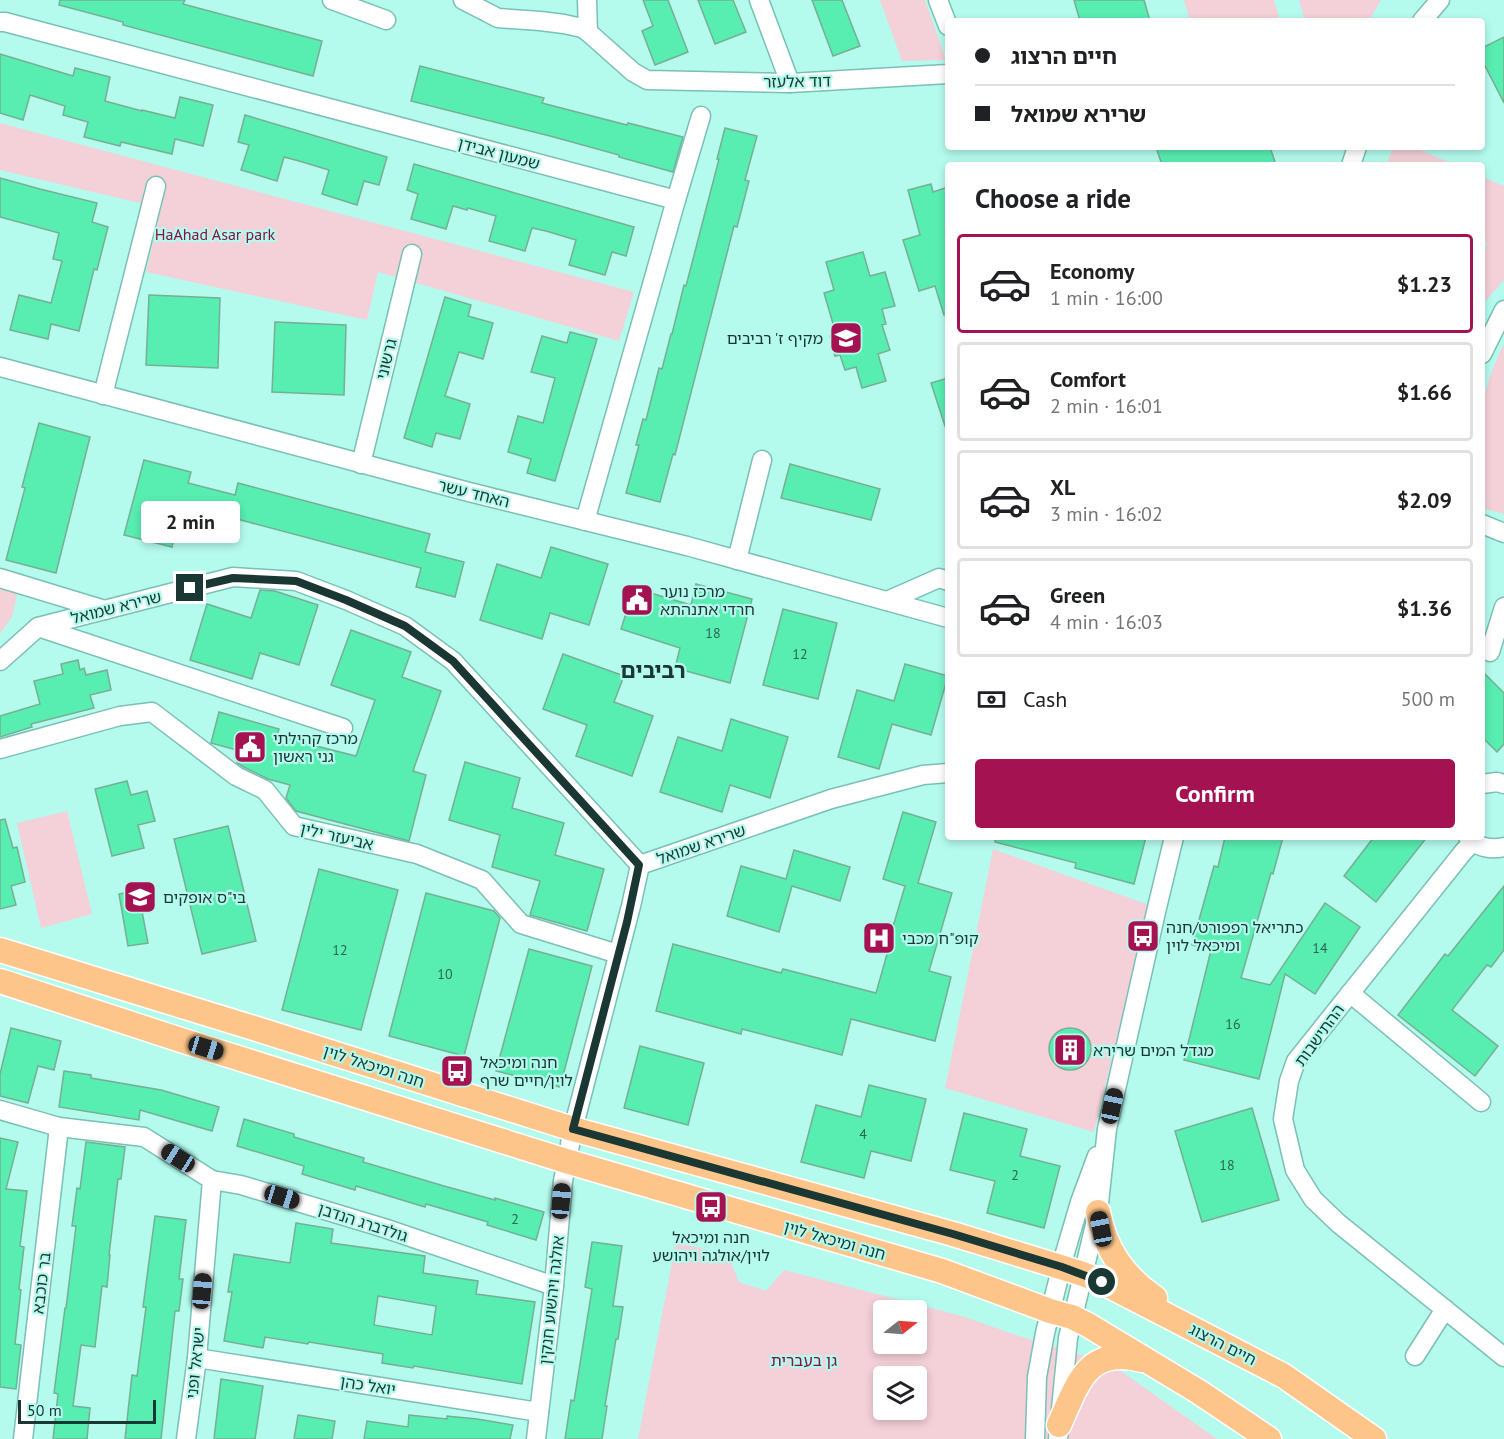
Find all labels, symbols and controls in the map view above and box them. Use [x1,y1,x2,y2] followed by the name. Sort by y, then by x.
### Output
[1011,42,1117,70] text: חיים הרצוג
[763,70,831,92] street label: דוד אלעזר
[1011,100,1146,128] text: שרירא שמואל
[456,132,542,174] street label: שמעון אבידן
[975,181,1131,215] text: Choose a ride
[155,224,276,244] park label: HaAhad Asar park
[978,257,1032,311] icon: car
[1050,257,1134,285] text: Economy
[1397,270,1452,298] text: $1.23
[1050,285,1163,311] text: 1 min · 16:00
[828,320,864,356] school or university icon: מקיף ז' רביבים
[727,328,823,348] place label: מקיף ז' רביבים
[371,336,401,382] street label: גרשוני
[978,365,1032,419] icon: car
[1050,365,1126,393] text: Comfort
[1397,378,1452,406] text: $1.66
[1050,393,1163,419] text: 2 min · 16:01
[978,473,1032,527] icon: car
[1050,473,1075,501] text: XL
[436,474,512,512] street label: האחד עשר
[1397,486,1452,514] text: $2.09
[140,501,240,543] callout: 2 min
[1050,501,1163,527] text: 3 min · 16:02
[166,509,215,535] text: 2 min
[176,574,203,601] route end
[660,581,755,619] place label: מרכז נוער חרדי אתנהתא
[978,581,1032,635] icon: car
[1050,581,1105,609] text: Green
[619,582,655,618] public building icon: מרכז נוער חרדי אתנהתא
[69,586,163,628] street label: שרירא שמואל
[1397,594,1452,622] text: $1.36
[1050,609,1163,635] text: 4 min · 16:03
[705,624,721,642] house number: 18
[792,645,808,663] house number: 12
[620,656,686,684] district label: רביבים
[975,683,1008,716] icon: cash
[1023,685,1067,713] text: Cash
[1401,686,1455,712] text: 500 m
[273,728,358,766] place label: מרכז קהילתי גני ראשון
[232,729,268,765] public building icon: מרכז קהילתי גני ראשון
[975,759,1455,828] button: Confirm
[298,818,376,854] street label: אביעזר ילין
[654,819,748,869] street label: שרירא שמואל
[122,879,158,915] school or university icon: בי"ס אופקים
[163,887,246,907] place label: בי"ס אופקים
[1166,917,1303,955] place label: כתריאל רפפורט/חנה ומיכאל לוין
[1125,918,1161,954] bus stop icon: כתריאל רפפורט/חנה ומיכאל לוין
[861,920,897,956] hospital icon: קופ"ח מכבי
[902,928,979,948] place label: קופ"ח מכבי
[1312,939,1328,957] house number: 14
[332,941,348,959] house number: 12
[437,965,453,983] house number: 10
[1290,1000,1348,1070] street label: ההתישבות
[1225,1015,1241,1033] house number: 16
[1052,1032,1088,1068] building icon: מגדל המים שרירא
[186,1034,226,1062] car
[321,1040,427,1092] street label: חנה ומיכאל לוין
[1093,1040,1214,1060] place label: מגדל המים שרירא
[480,1052,573,1090] place label: חנה ומיכאל לוין/חיים שרף
[439,1053,475,1089] bus stop icon: חנה ומיכאל לוין/חיים שרף
[1099,1087,1125,1125] car
[859,1125,867,1143] house number: 4
[158,1141,198,1175] car
[1219,1156,1235,1174] house number: 18
[1011,1166,1019,1184] house number: 2
[550,1182,572,1220] car
[262,1183,302,1211] car
[693,1189,729,1225] bus stop icon: חנה ומיכאל לוין/אולגה ויהושע
[316,1198,410,1246] street label: גולדברג הנדבן
[511,1210,519,1228] house number: 2
[1089,1210,1113,1248] car
[782,1216,888,1264] street label: חנה ומיכאל לוין
[652,1227,770,1265] place label: חנה ומיכאל לוין/אולגה ויהושע
[534,1234,568,1366] street label: אולגה ויהשוע חנקין
[27,1251,55,1315] street label: בר כוכבא
[1088,1268,1115,1295] route start
[191,1272,213,1310] car
[873,1300,927,1354] north arrow
[873,1300,927,1420] map controls
[1186,1319,1260,1369] street label: חיים הרצוג
[181,1326,209,1400] street label: ישראל ופני
[771,1350,837,1370] park label: גן בעברית
[873,1366,927,1420] button: layers
[339,1371,397,1399] street label: יואל כהן
[18,1397,156,1424] scale bar
[27,1400,62,1420] text: 50 m

